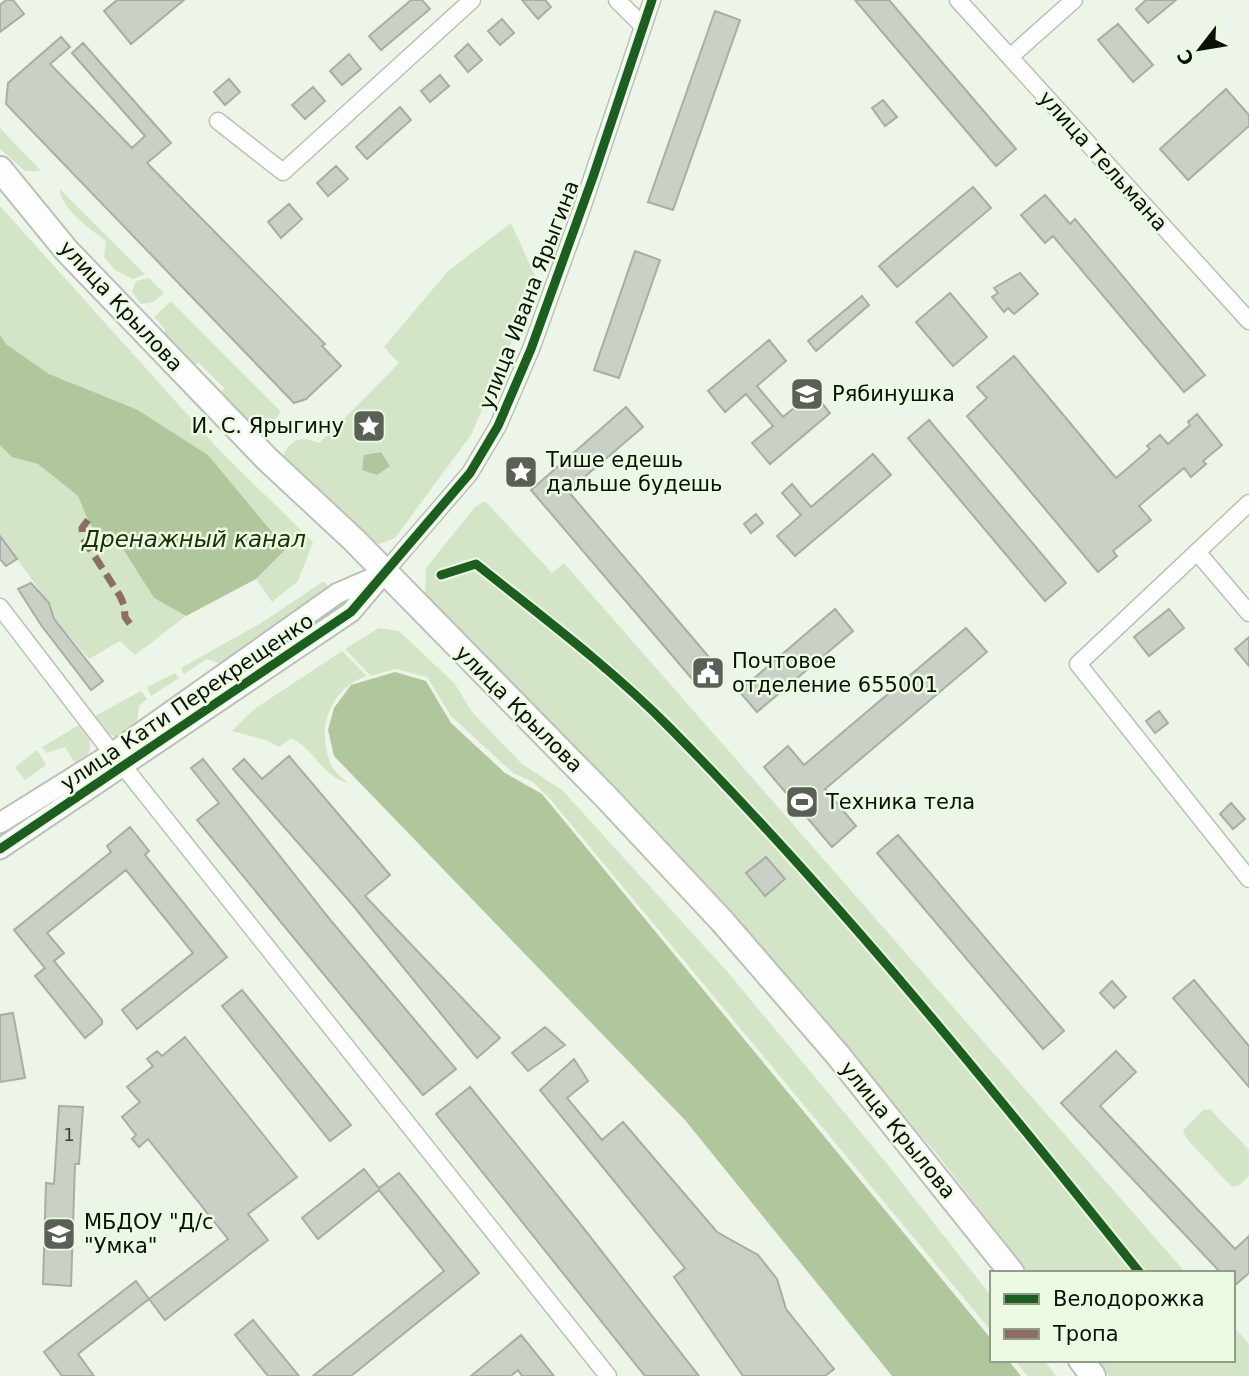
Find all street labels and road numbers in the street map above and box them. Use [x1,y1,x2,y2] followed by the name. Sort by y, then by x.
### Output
[1034,86,1172,236] street label: улица Тельмана
[474,177,584,413] street label: улица Ивана Ярыгина
[54,236,188,376] street label: улица Крылова
[56,608,318,796] street label: улица Кати Перекрещенко
[451,641,587,777] street label: улица Крылова
[835,1057,961,1203] street label: улица Крылова

